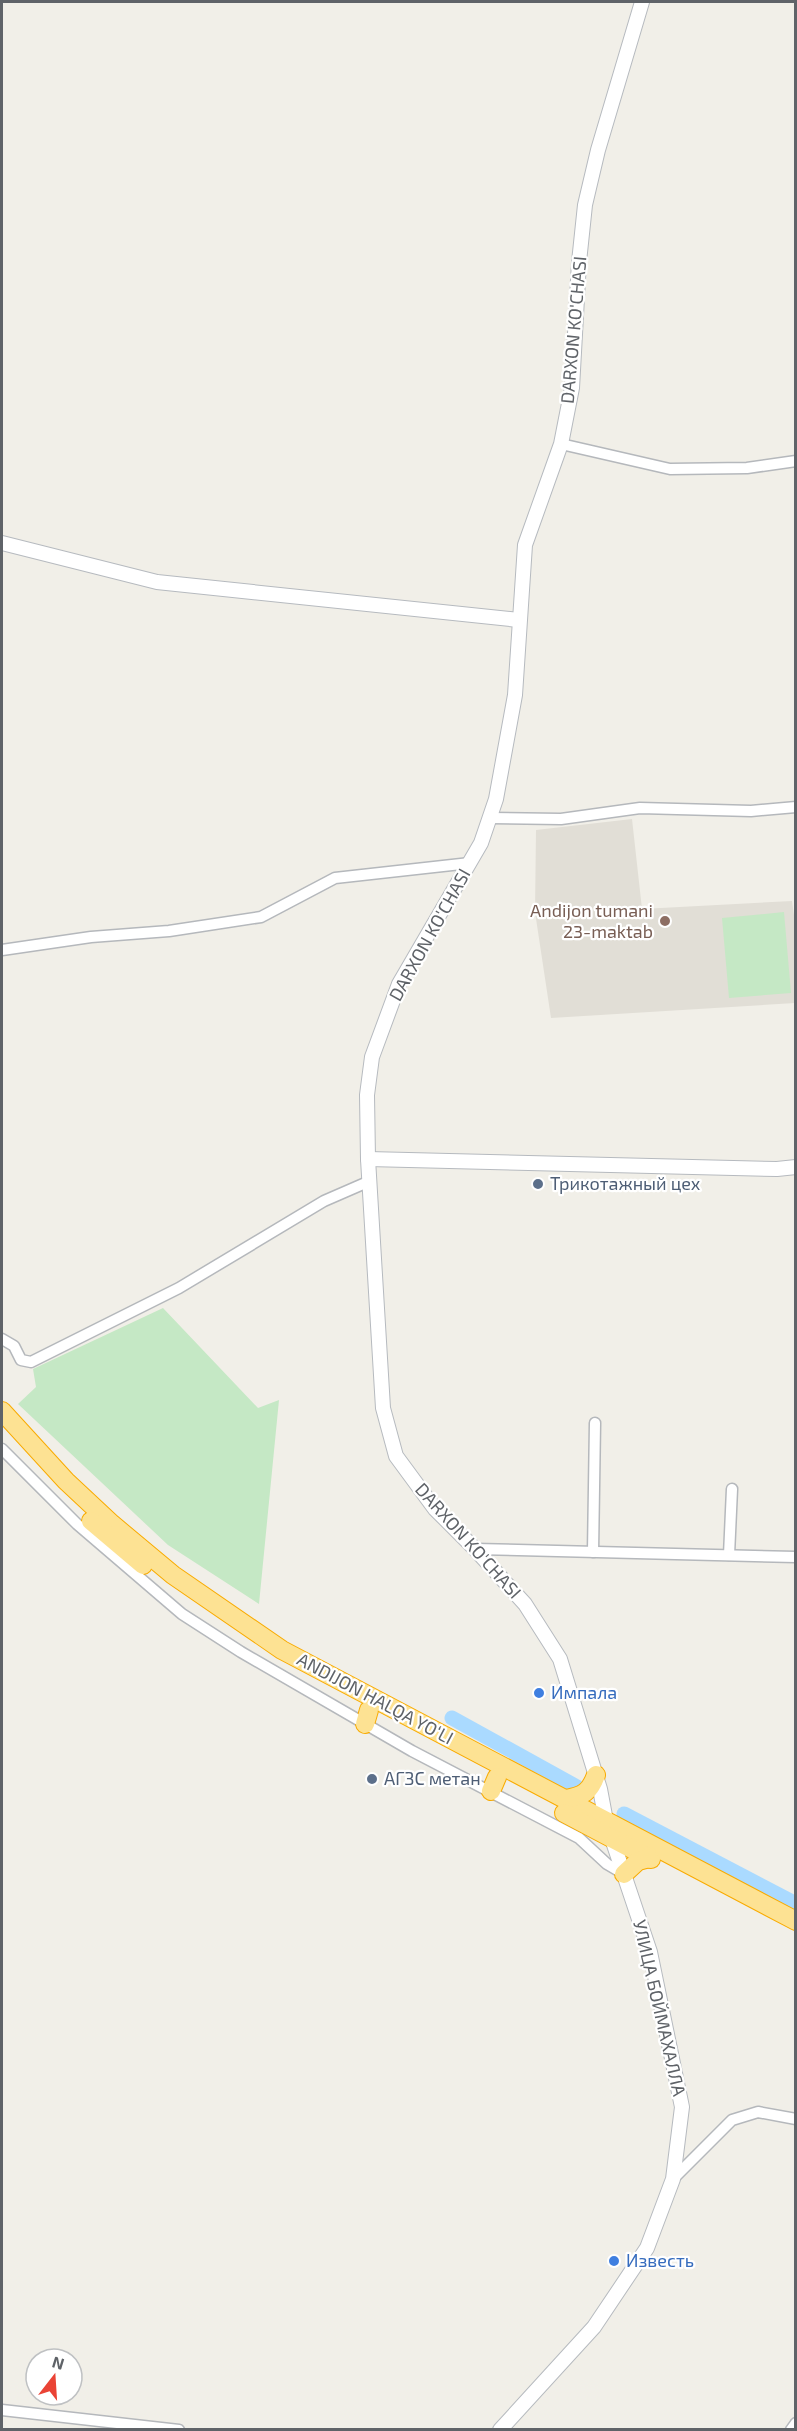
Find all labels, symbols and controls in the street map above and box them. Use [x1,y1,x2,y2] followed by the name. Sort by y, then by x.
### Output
[556,255,590,405] street label: DARXON KO'CHASI
[384,865,475,1005] street label: DARXON KO'CHASI
[530,899,653,942] place label: Andijon tumani 23-maktab
[658,914,672,928] marker: Andijon tumani 23-maktab
[550,1172,701,1194] place label: Трикотажный цех
[531,1177,545,1191] marker: Трикотажный цех
[411,1478,526,1603] street label: DARXON KO'CHASI
[294,1648,457,1749] street label: ANDIJON HALQA YO‘LI
[551,1681,617,1703] place label: Импала
[532,1686,546,1700] marker: Импала
[384,1767,481,1789] place label: АГЗС метан
[365,1772,379,1786] marker: АГЗС метан
[629,1917,691,2099] street label: УЛИЦА БОЙМАХАЛЛА
[626,2249,694,2271] place label: Известь
[607,2254,621,2268] marker: Известь
[24,2347,84,2407] north arrow
[50,2351,67,2373] text: N

